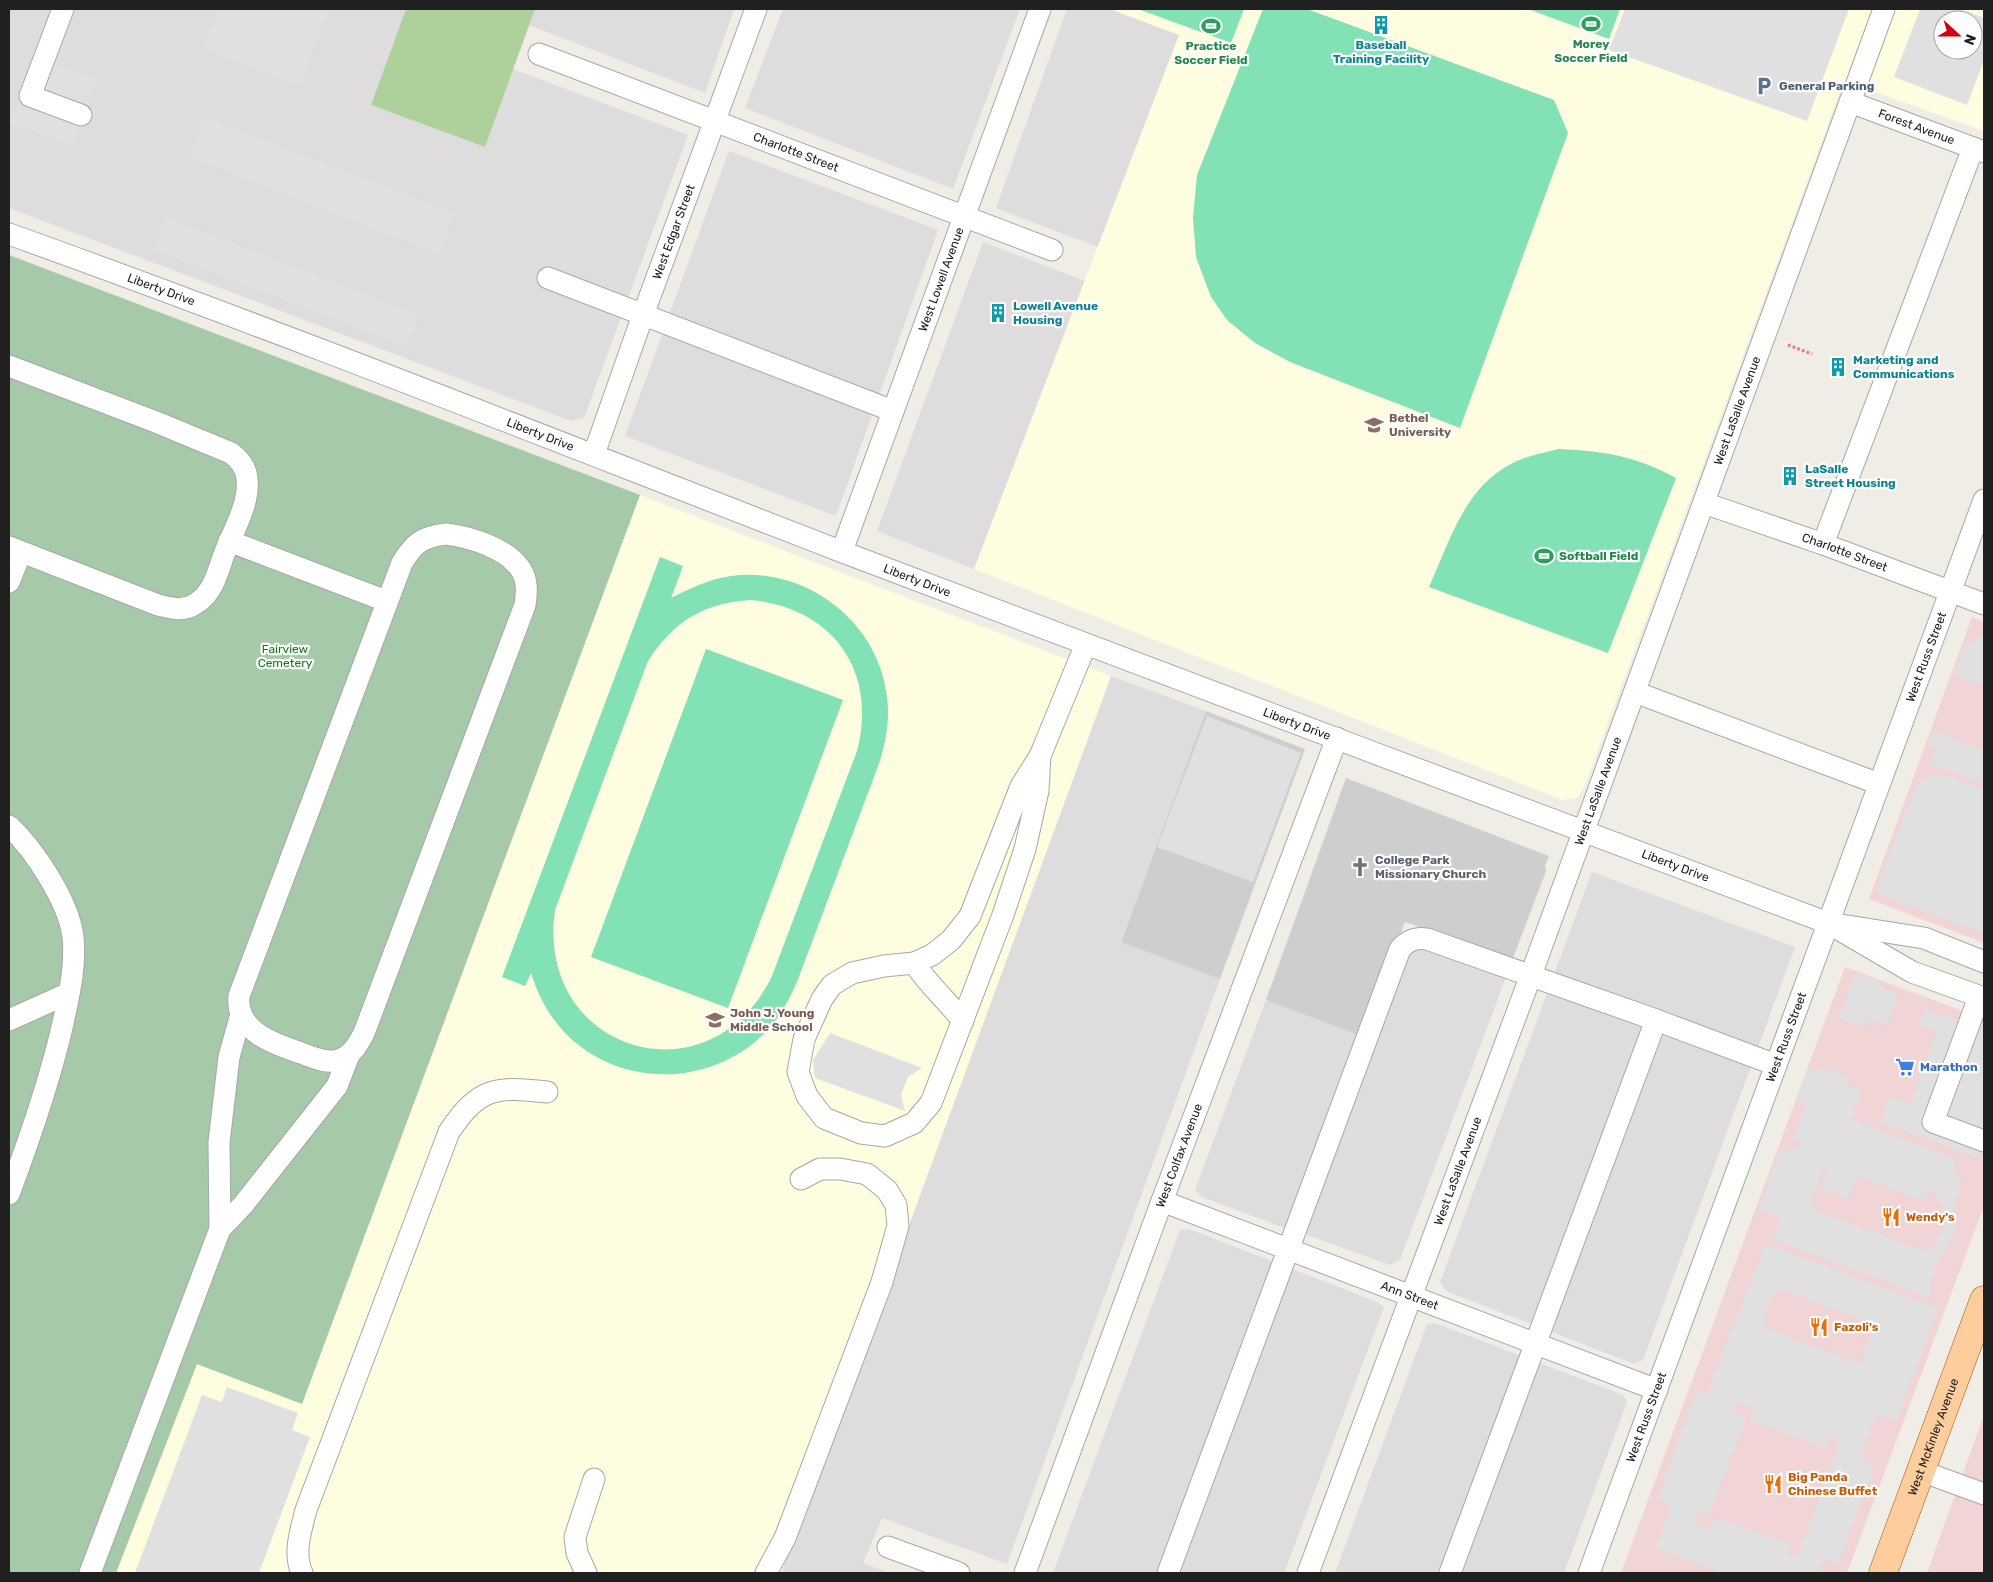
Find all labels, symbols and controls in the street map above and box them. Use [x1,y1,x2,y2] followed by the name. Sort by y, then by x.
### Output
[1933,10,1983,60] north arrow
[1580,13,1602,35] sports icon: Morey Soccer Field
[1370,14,1392,36] building icon: Baseball Training Facility
[1200,15,1222,37] sports icon: Practice Soccer Field
[1960,32,1979,47] text: N
[1554,37,1628,65] place label: Morey Soccer Field
[1333,38,1429,66] place label: Baseball Training Facility
[1174,39,1248,67] place label: Practice Soccer Field
[1753,75,1775,97] parking icon: General Parking
[1779,79,1874,93] place label: General Parking
[1876,106,1957,148] street label: Forest Avenue
[751,130,841,175] street label: Charlotte Street
[650,182,698,281] street label: West Edgar Street
[916,225,967,334] street label: West Lowell Avenue
[125,271,197,309] street label: Liberty Drive
[1013,299,1098,327] place label: Lowell Avenue Housing
[987,302,1009,324] building icon: Lowell Avenue Housing
[1853,353,1955,381] place label: Marketing and Communications
[1711,354,1764,467] street label: West LaSalle Avenue
[1827,356,1849,378] building icon: Marketing and Communications
[1389,411,1451,439] place label: Bethel University
[1363,414,1385,436] school or university icon: Bethel University
[505,415,576,454] street label: Liberty Drive
[1805,462,1896,490] place label: LaSalle Street Housing
[1779,465,1801,487] building icon: LaSalle Street Housing
[1800,530,1890,574] street label: Charlotte Street
[1533,545,1555,567] sports icon: Softball Field
[1559,549,1638,563] place label: Softball Field
[881,561,953,600] street label: Liberty Drive
[1903,610,1949,704] street label: West Russ Street
[258,642,313,670] park label: Fairview Cemetery
[1261,705,1333,743] street label: Liberty Drive
[1572,735,1625,847] street label: West LaSalle Avenue
[1640,847,1711,885] street label: Liberty Drive
[1375,853,1486,881] place label: College Park Missionary Church
[1349,856,1371,878] church icon: College Park Missionary Church
[1763,990,1809,1084] street label: West Russ Street
[730,1006,814,1034] place label: John J. Young Middle School
[704,1009,726,1031] school or university icon: John J. Young Middle School
[1894,1056,1916,1078] supermarket icon: Marathon
[1920,1060,1978,1074] place label: Marathon
[1153,1101,1205,1209] street label: West Colfax Avenue
[1431,1115,1485,1227] street label: West LaSalle Avenue
[1880,1206,1902,1228] restaurant icon: Wendy's
[1906,1210,1955,1224] place label: Wendy's
[1379,1278,1441,1313] street label: Ann Street
[1808,1316,1830,1338] restaurant icon: Fazoli's
[1834,1320,1879,1334] place label: Fazoli's
[1623,1370,1669,1464] street label: West Russ Street
[1905,1376,1961,1498] street label: West McKinley Avenue
[1788,1470,1878,1498] place label: Big Panda Chinese Buffet
[1762,1473,1784,1495] restaurant icon: Big Panda Chinese Buffet

